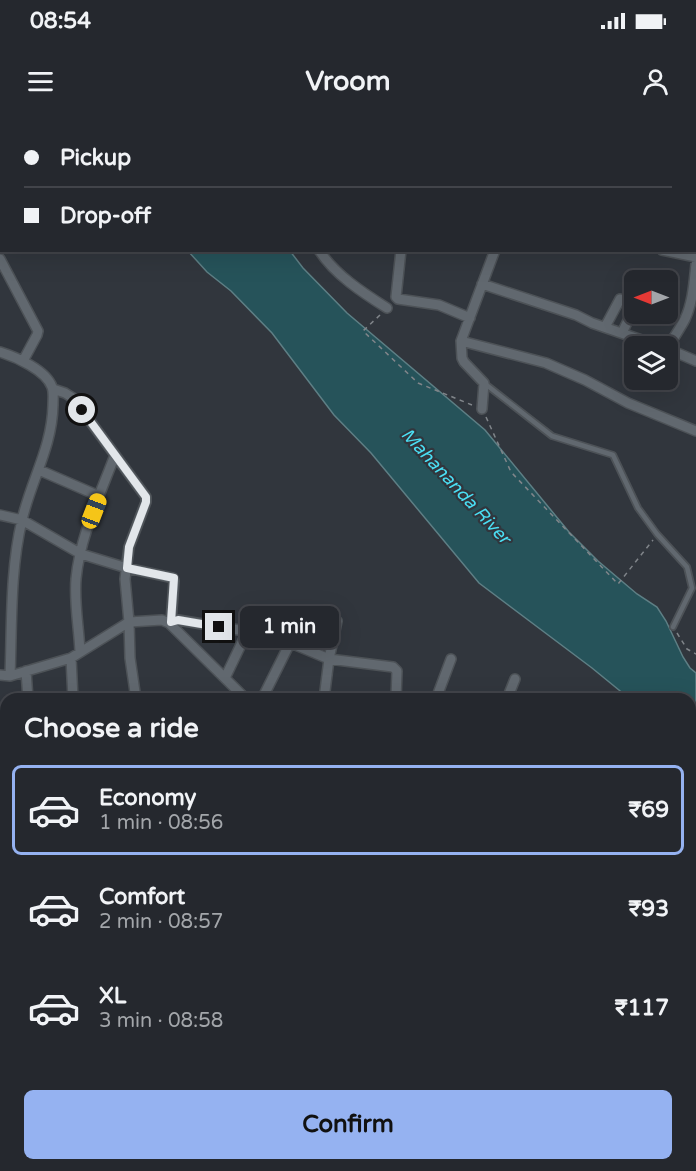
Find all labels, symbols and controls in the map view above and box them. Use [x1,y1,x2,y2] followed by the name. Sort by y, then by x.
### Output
[30,8,91,34] text: 08:54
[24,65,57,98] icon: menu
[305,65,391,98] text: Vroom
[639,65,672,98] icon: person
[60,145,131,171] text: Pickup
[60,203,151,229] text: Drop-off
[624,270,678,324] north arrow
[624,270,678,390] map controls
[624,336,678,390] button: layers
[68,396,95,423] route start
[397,423,517,550] water label: Mahananda River
[79,491,109,531] car
[240,606,339,648] callout: 1 min
[205,613,232,640] route end
[263,615,316,639] text: 1 min
[24,712,199,745] text: Choose a ride
[27,783,81,837] icon: car
[99,785,196,811] text: Economy
[628,797,669,823] text: ₹69
[99,811,223,835] text: 1 min · 08:56
[27,882,81,936] icon: car
[99,884,185,910] text: Comfort
[628,896,669,922] text: ₹93
[99,910,223,934] text: 2 min · 08:57
[27,981,81,1035] icon: car
[99,983,126,1009] text: XL
[615,995,669,1021] text: ₹117
[99,1009,223,1033] text: 3 min · 08:58
[24,1090,672,1159] button: Confirm

